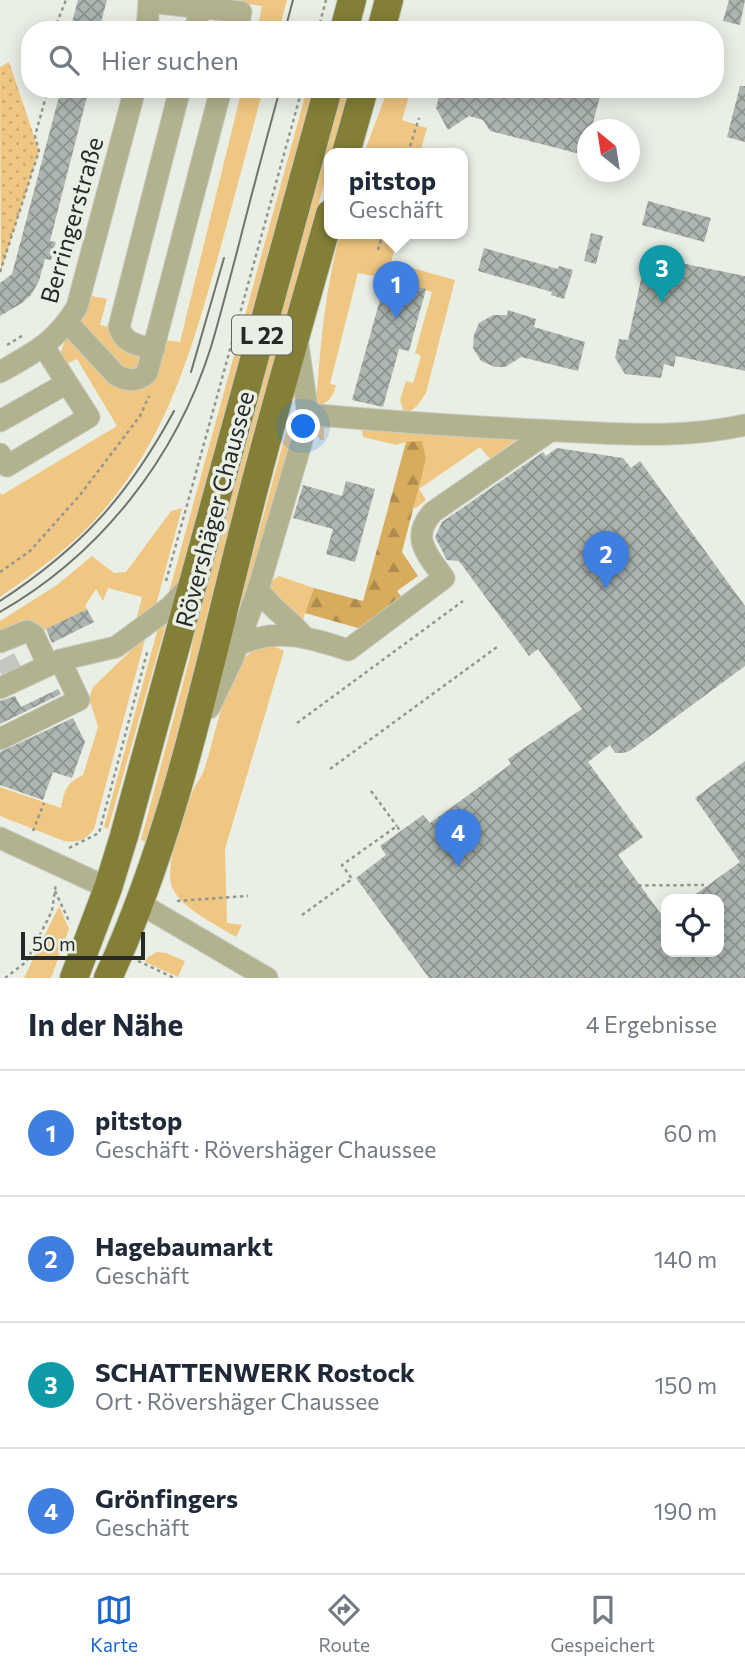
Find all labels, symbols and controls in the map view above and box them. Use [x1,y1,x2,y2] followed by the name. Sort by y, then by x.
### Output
[21,21,724,98] search box
[45,41,83,79] icon: search
[101,44,239,75] text: Hier suchen
[577,119,640,182] north arrow
[33,133,109,307] street label: Berringerstraße
[324,148,468,239] popup
[349,164,436,195] text: pitstop
[349,195,443,223] text: Geschäft
[639,245,685,303] pin: 3
[373,261,419,319] pin: 1
[232,316,292,354] road number: L 22
[169,388,259,630] street label: Rövershäger Chaussee
[286,409,320,443] your location
[583,531,629,589] pin: 2
[435,809,481,867] pin: 4
[661,894,724,957] map controls
[661,894,724,957] button: locate
[21,929,145,961] scale bar
[32,932,76,955] text: 50 m
[28,1005,183,1042] text: In der Nähe
[586,1010,717,1038] text: 4 Ergebnisse
[95,1104,182,1135] text: pitstop
[46,1119,56,1147] text: 1
[664,1119,717,1147] text: 60 m
[95,1135,437,1163] text: Geschäft · Rövershäger Chaussee
[95,1230,273,1261] text: Hagebaumarkt
[44,1245,58,1273] text: 2
[654,1245,717,1273] text: 140 m
[95,1261,189,1289] text: Geschäft
[95,1356,415,1387] text: SCHATTENWERK Rostock
[44,1371,58,1399] text: 3
[654,1371,717,1399] text: 150 m
[95,1387,379,1415] text: Ort · Rövershäger Chaussee
[95,1482,238,1513] text: Grönfingers
[44,1497,58,1525] text: 4
[654,1497,717,1525] text: 190 m
[95,1513,189,1541] text: Geschäft
[90,1591,138,1656] tab: Karte
[318,1591,370,1656] tab: Route
[550,1591,655,1656] tab: Gespeichert

